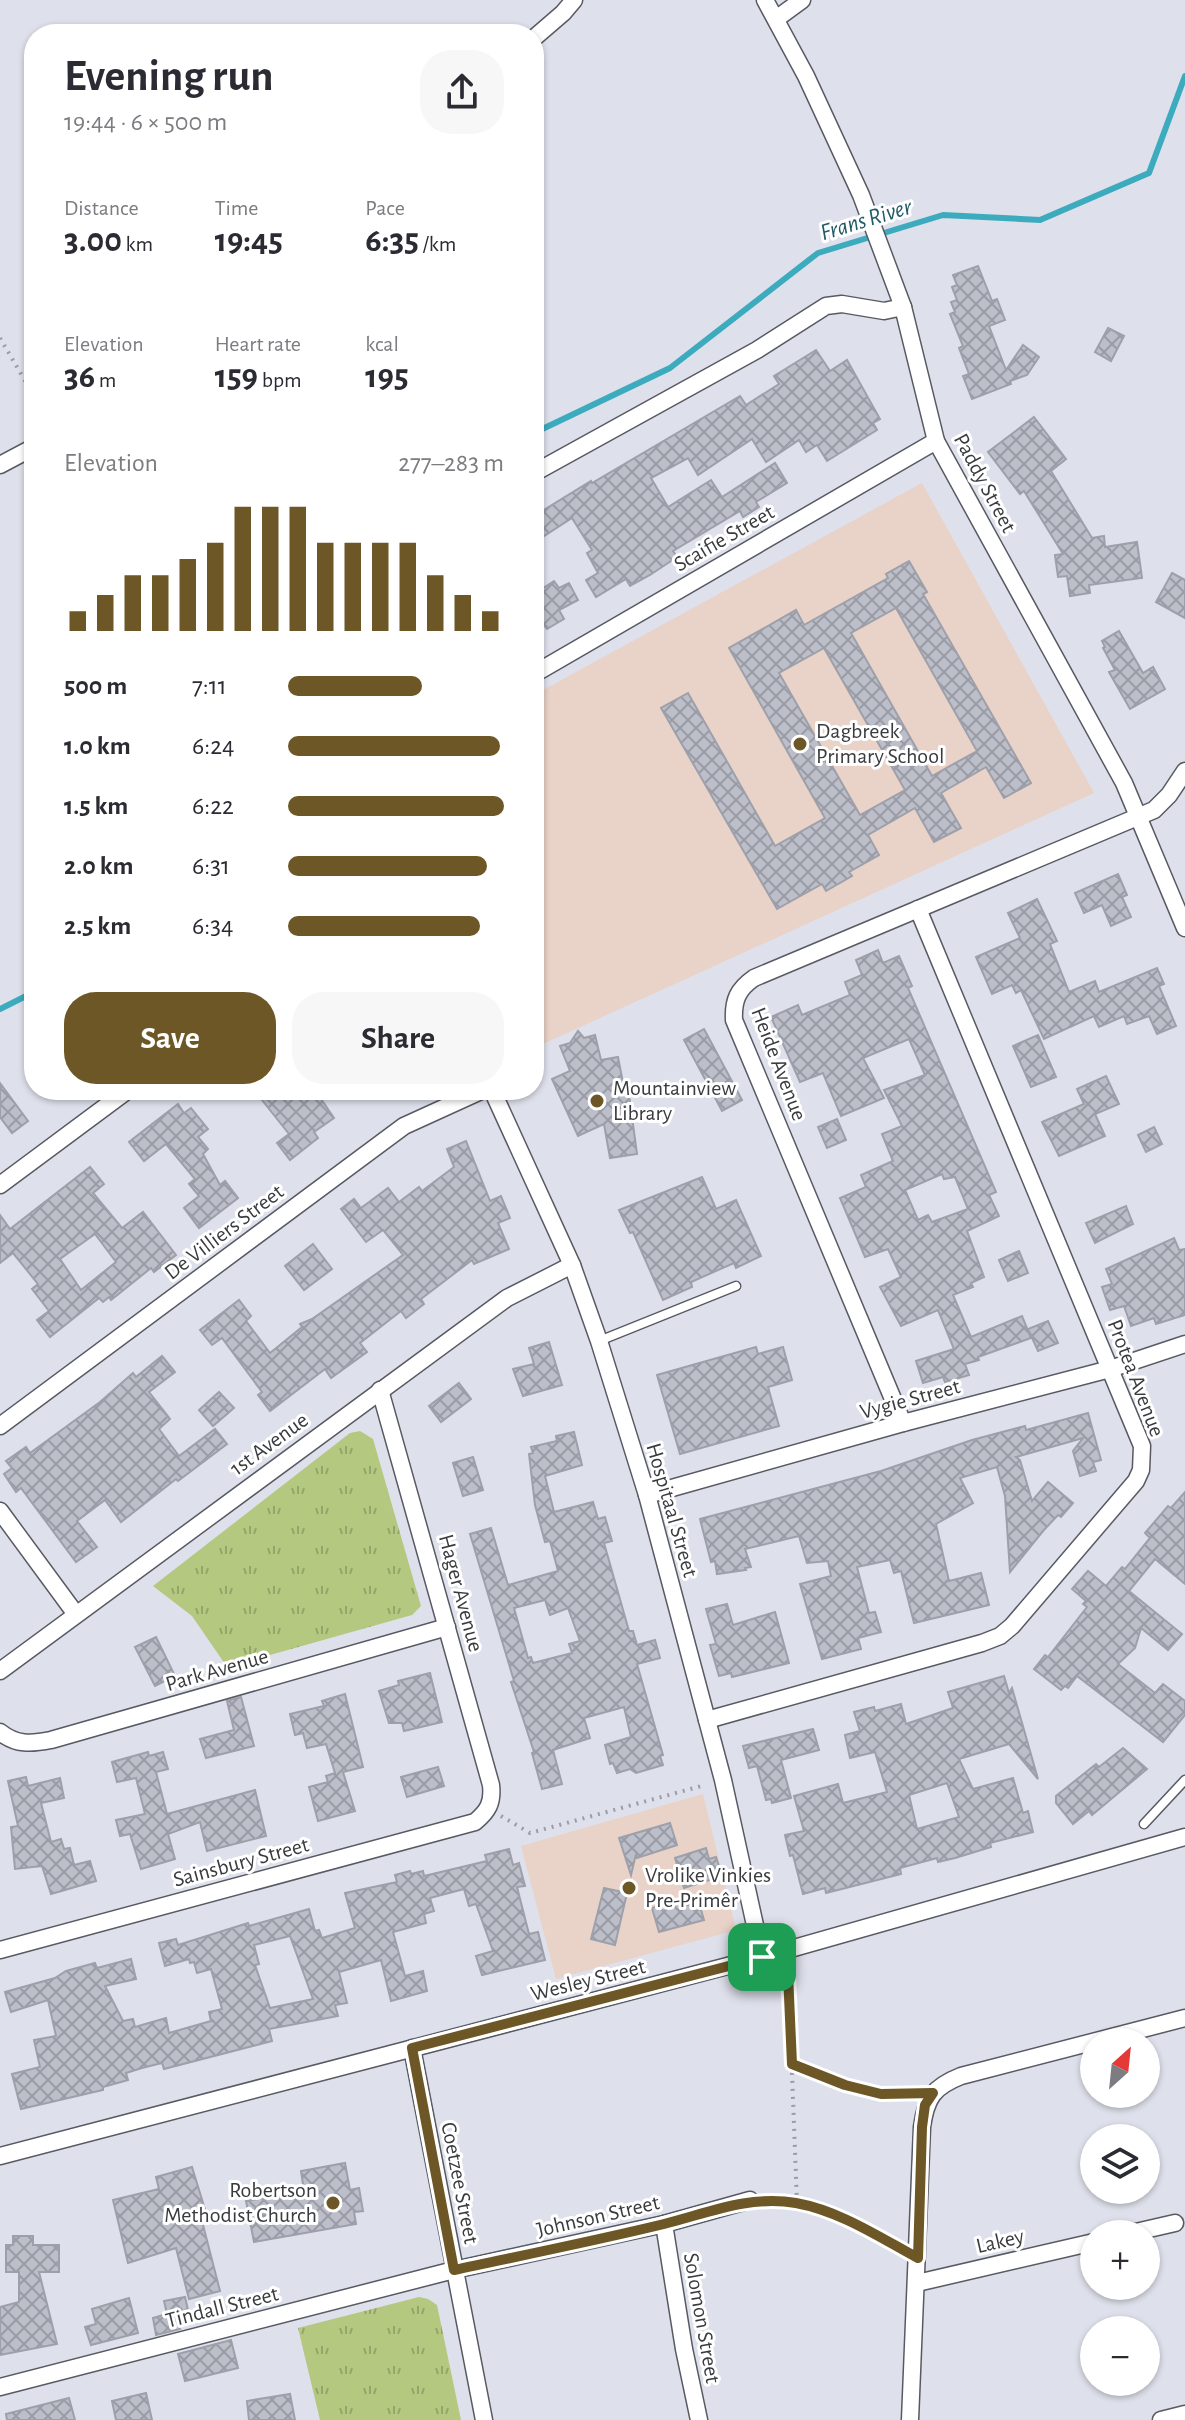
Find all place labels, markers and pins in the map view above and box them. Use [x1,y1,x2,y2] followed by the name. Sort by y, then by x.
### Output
[816,720,944,767] place label: Dagbreek Primary School
[791,735,809,753] marker: Dagbreek Primary School
[613,1077,736,1124] place label: Mountainview Library
[588,1092,606,1110] marker: Mountainview Library
[645,1864,771,1911] place label: Vrolike Vinkies Pre-Primêr
[620,1879,638,1897] marker: Vrolike Vinkies Pre-Primêr
[728,1923,796,1991] pin
[164,2179,317,2226] place label: Robertson Methodist Church
[324,2194,342,2212] marker: Robertson Methodist Church

